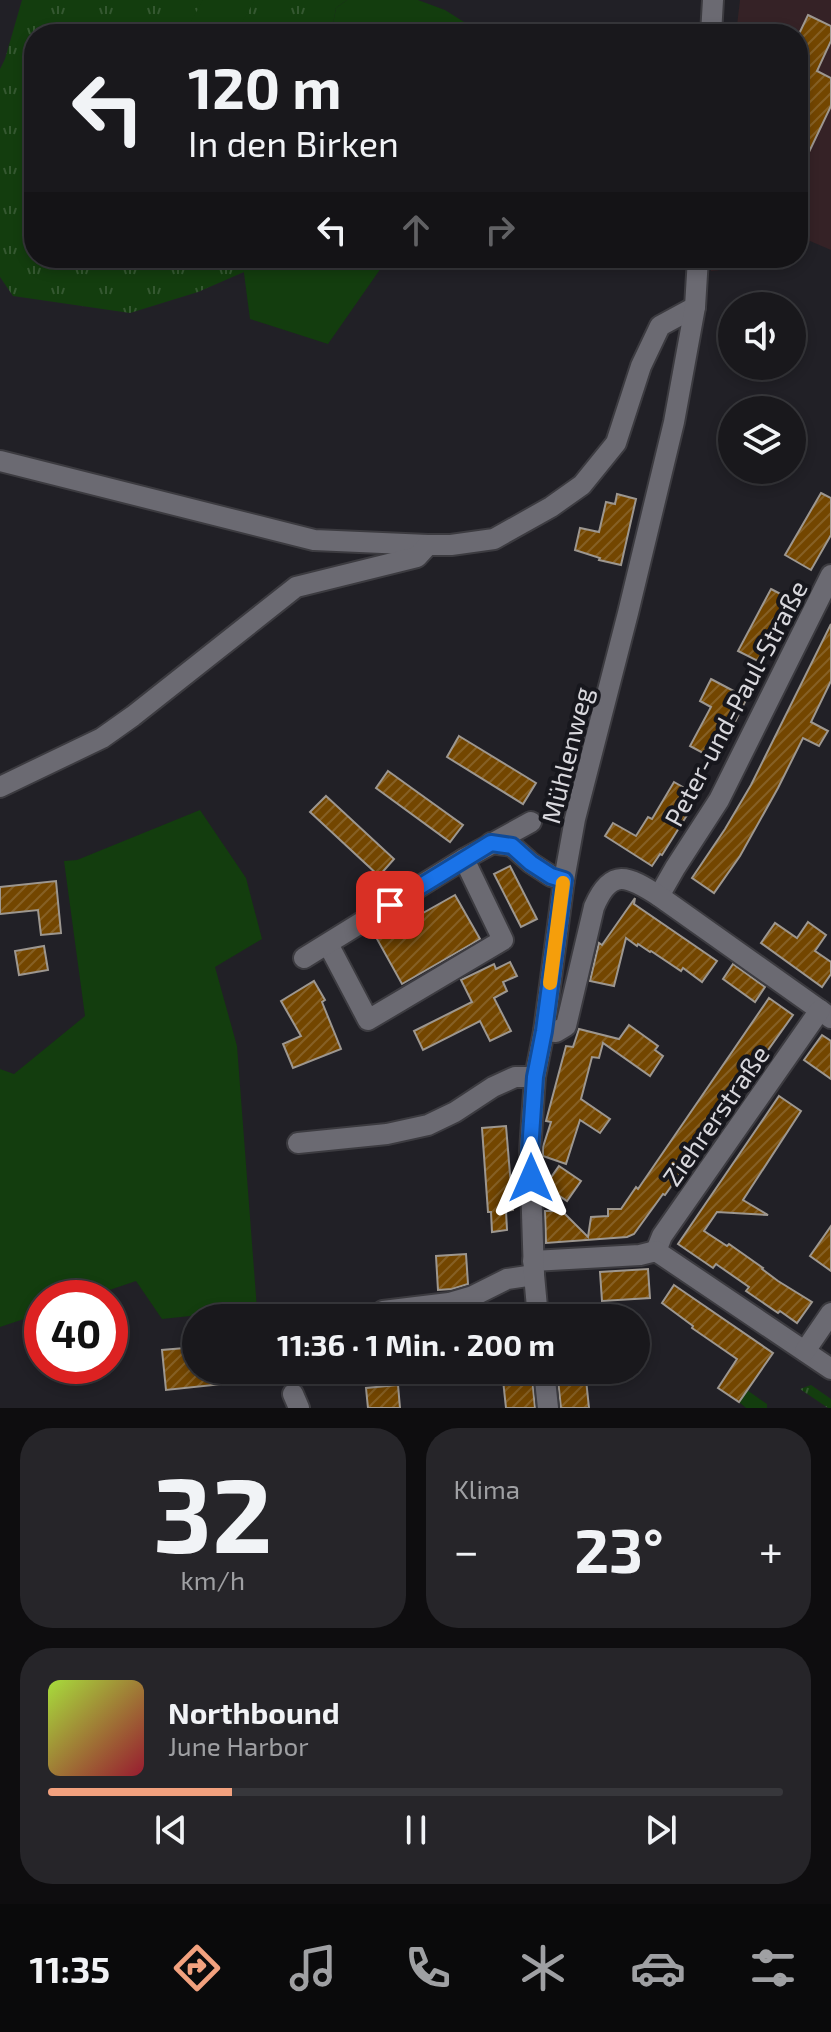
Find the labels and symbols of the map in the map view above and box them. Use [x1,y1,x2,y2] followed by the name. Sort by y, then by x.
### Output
[657,575,813,831] street label: Peter-und-Paul-Straße
[534,684,598,826] street label: Mühlenweg
[356,871,424,939] pin
[655,1039,775,1191] street label: Ziehrerstraße
[489,1136,573,1220] position arrow
[24,1280,128,1384] speed limit sign: 40

